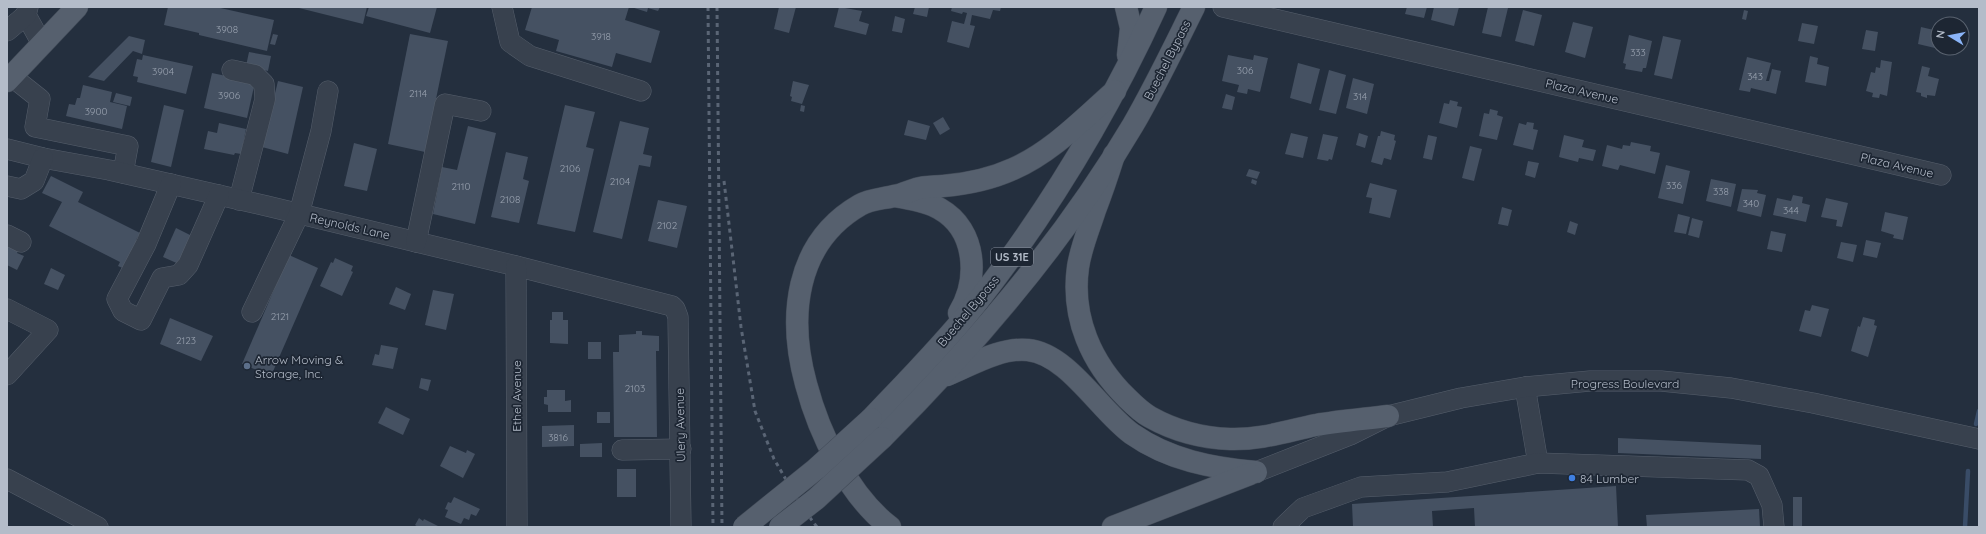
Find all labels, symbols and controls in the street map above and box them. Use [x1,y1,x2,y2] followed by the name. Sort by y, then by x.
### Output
[1930,16,1970,56] north arrow
[1140,17,1194,102] street label: Buechel Bypass
[216,23,238,36] house number: 3908
[1933,29,1948,39] text: N
[591,30,611,43] house number: 3918
[1630,46,1646,59] house number: 333
[1237,64,1254,77] house number: 306
[152,65,174,78] house number: 3904
[1747,70,1763,83] house number: 343
[1544,75,1620,107] street label: Plaza Avenue
[409,87,427,100] house number: 2114
[218,89,241,102] house number: 3906
[1353,90,1367,103] house number: 314
[85,105,107,118] house number: 3900
[1859,149,1935,181] street label: Plaza Avenue
[560,162,581,175] house number: 2106
[610,175,630,188] house number: 2104
[1666,179,1683,192] house number: 336
[452,180,470,193] house number: 2110
[1713,185,1729,198] house number: 338
[500,193,520,206] house number: 2108
[1743,197,1759,210] house number: 340
[1783,204,1799,217] house number: 344
[308,209,392,243] street label: Reynolds Lane
[657,219,678,232] house number: 2102
[991,248,1033,266] road number: US 31E
[934,272,1002,349] street label: Buechel Bypass
[271,310,289,323] house number: 2121
[176,334,196,347] house number: 2123
[255,352,343,381] place label: Arrow Moving & Storage, Inc.
[509,360,524,432] street label: Ethel Avenue
[242,361,252,371] marker: Arrow Moving & Storage, Inc.
[1571,376,1679,391] street label: Progress Boulevard
[625,382,645,395] house number: 2103
[672,388,688,462] street label: Ulery Avenue
[548,431,568,444] house number: 3816
[1580,471,1639,486] place label: 84 Lumber
[1567,473,1577,483] marker: 84 Lumber

